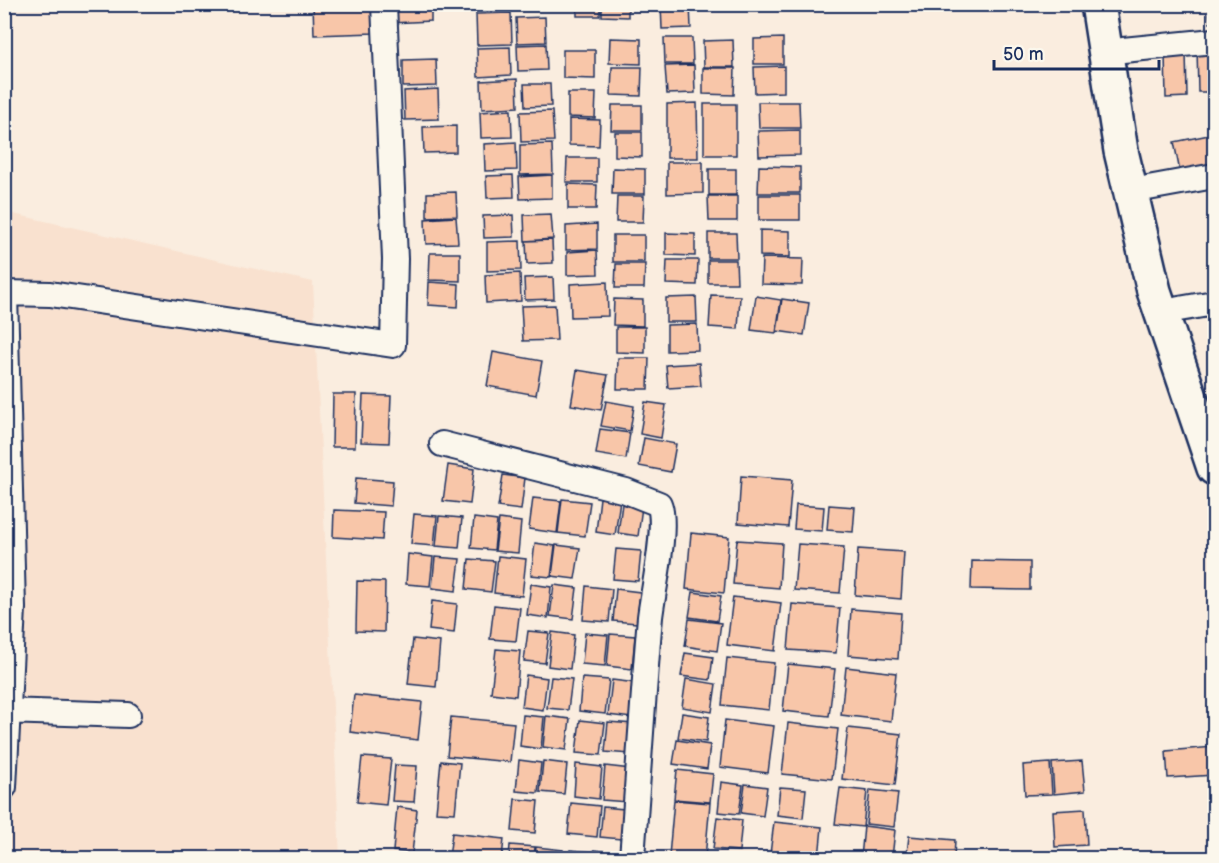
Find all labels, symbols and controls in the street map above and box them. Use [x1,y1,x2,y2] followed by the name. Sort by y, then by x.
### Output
[994,33,1159,71] scale bar
[1003,44,1044,65] text: 50 m

